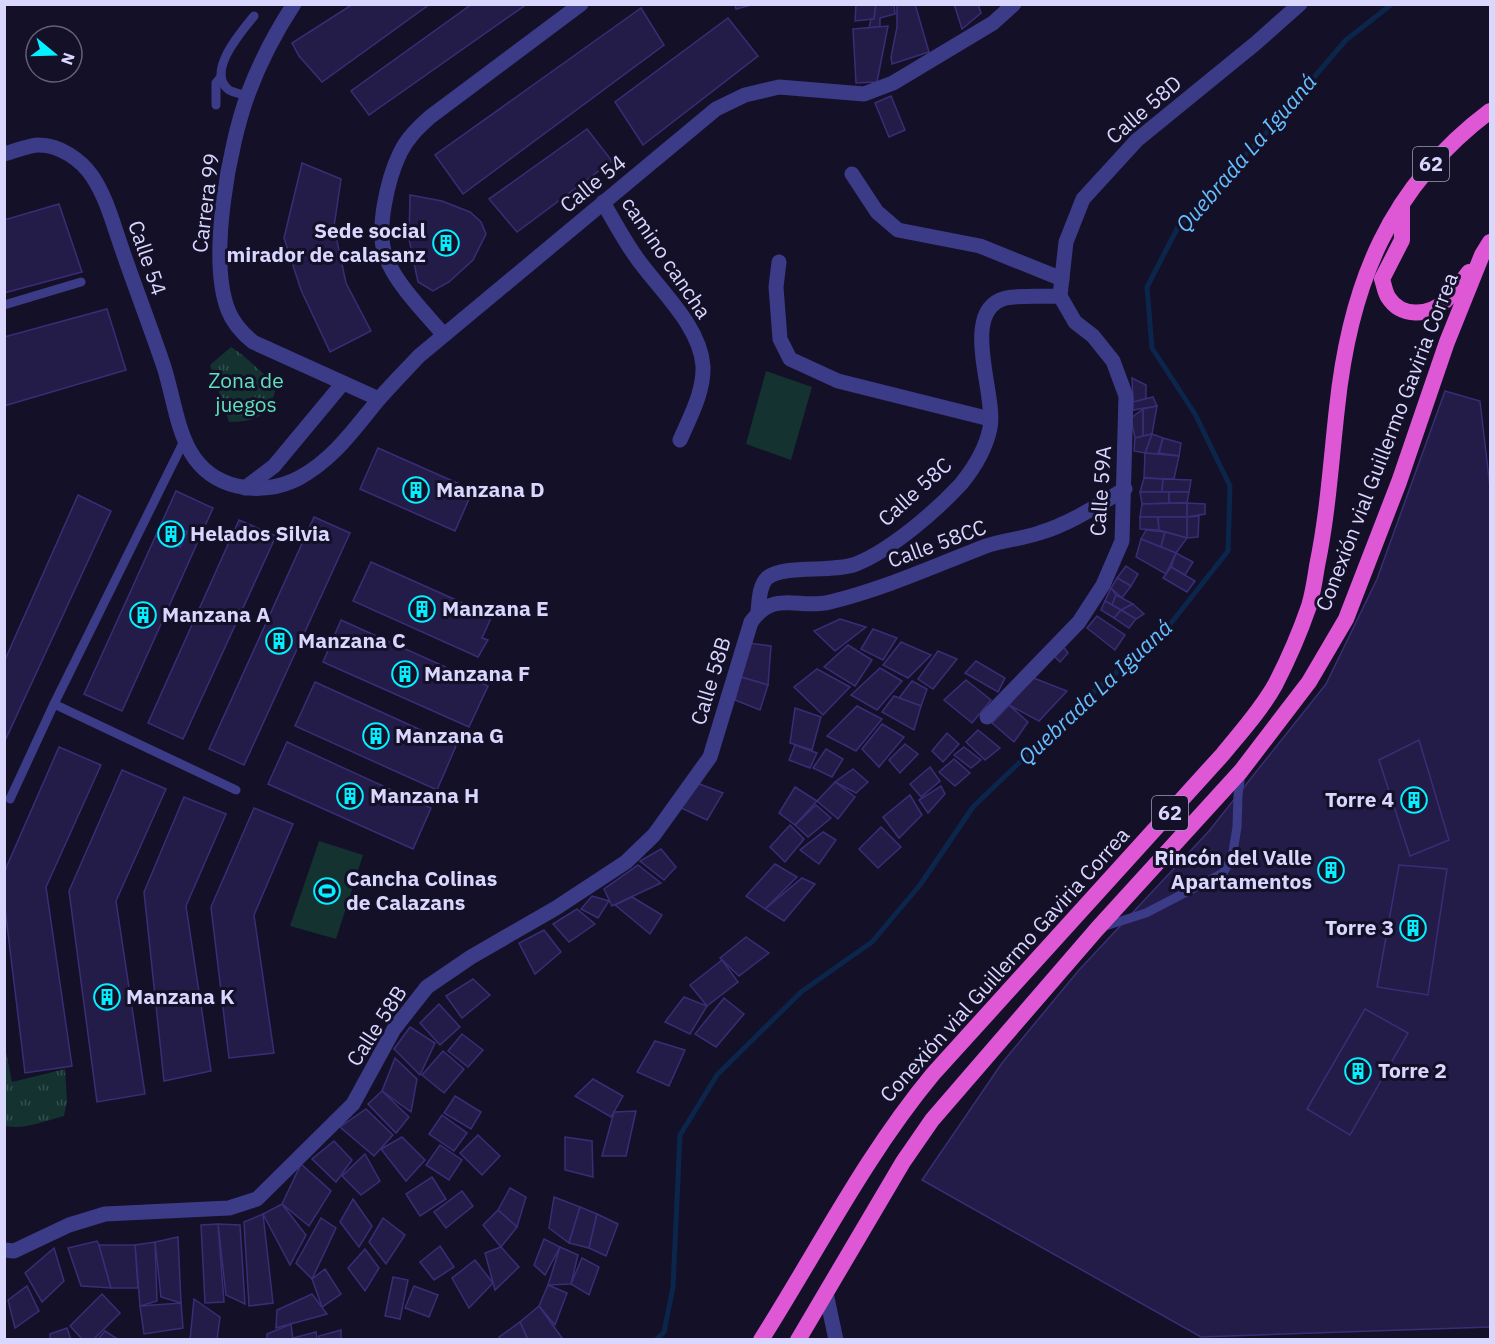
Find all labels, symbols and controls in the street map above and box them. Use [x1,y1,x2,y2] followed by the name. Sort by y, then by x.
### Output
[24,24,84,84] north arrow
[57,50,80,68] text: N
[1169,67,1322,238] water label: Quebrada La Iguaná
[1100,69,1187,150] street label: Calle 58D
[1413,147,1449,181] road number: 62
[554,148,631,218] street label: Calle 54
[185,151,225,254] street label: Carrera 99
[616,191,718,324] street label: camino cancha
[226,216,426,268] place label: Sede social mirador de calasanz
[122,217,174,299] street label: Calle 54
[431,228,461,258] building icon: Sede social mirador de calasanz
[1308,268,1464,615] street label: Conexión vial Guillermo Gaviria Correa
[208,366,284,418] park label: Zona de juegos
[1083,445,1117,537] street label: Calle 59A
[871,451,957,532] street label: Calle 58C
[401,475,431,505] building icon: Manzana D
[436,475,545,503] place label: Manzana D
[883,512,990,574] street label: Calle 58CC
[156,519,186,549] building icon: Helados Silvia
[190,519,330,547] place label: Helados Silvia
[407,594,437,624] building icon: Manzana E
[442,594,549,622] place label: Manzana E
[128,600,158,630] building icon: Manzana A
[162,600,270,628] place label: Manzana A
[1011,612,1178,771] water label: Quebrada La Iguaná
[264,626,294,656] building icon: Manzana C
[298,626,406,654] place label: Manzana C
[683,633,737,728] street label: Calle 58B
[390,659,420,689] building icon: Manzana F
[424,659,530,687] place label: Manzana F
[361,721,391,751] building icon: Manzana G
[395,721,504,749] place label: Manzana G
[335,781,365,811] building icon: Manzana H
[370,781,479,809] place label: Manzana H
[1325,785,1394,813] place label: Torre 4
[1399,785,1429,815] building icon: Torre 4
[1152,796,1188,830] road number: 62
[873,821,1135,1108] street label: Conexión vial Guillermo Gaviria Correa
[1154,843,1312,895] place label: Rincón del Valle Apartamentos
[1316,855,1346,885] building icon: Rincón del Valle Apartamentos
[346,864,497,916] place label: Cancha Colinas de Calazans
[312,876,342,906] sports icon: Cancha Colinas de Calazans
[1325,913,1394,941] place label: Torre 3
[1398,913,1428,943] building icon: Torre 3
[340,980,413,1071] street label: Calle 58B
[92,982,122,1012] building icon: Manzana K
[126,982,235,1010] place label: Manzana K
[1343,1056,1373,1086] building icon: Torre 2
[1378,1056,1447,1084] place label: Torre 2

